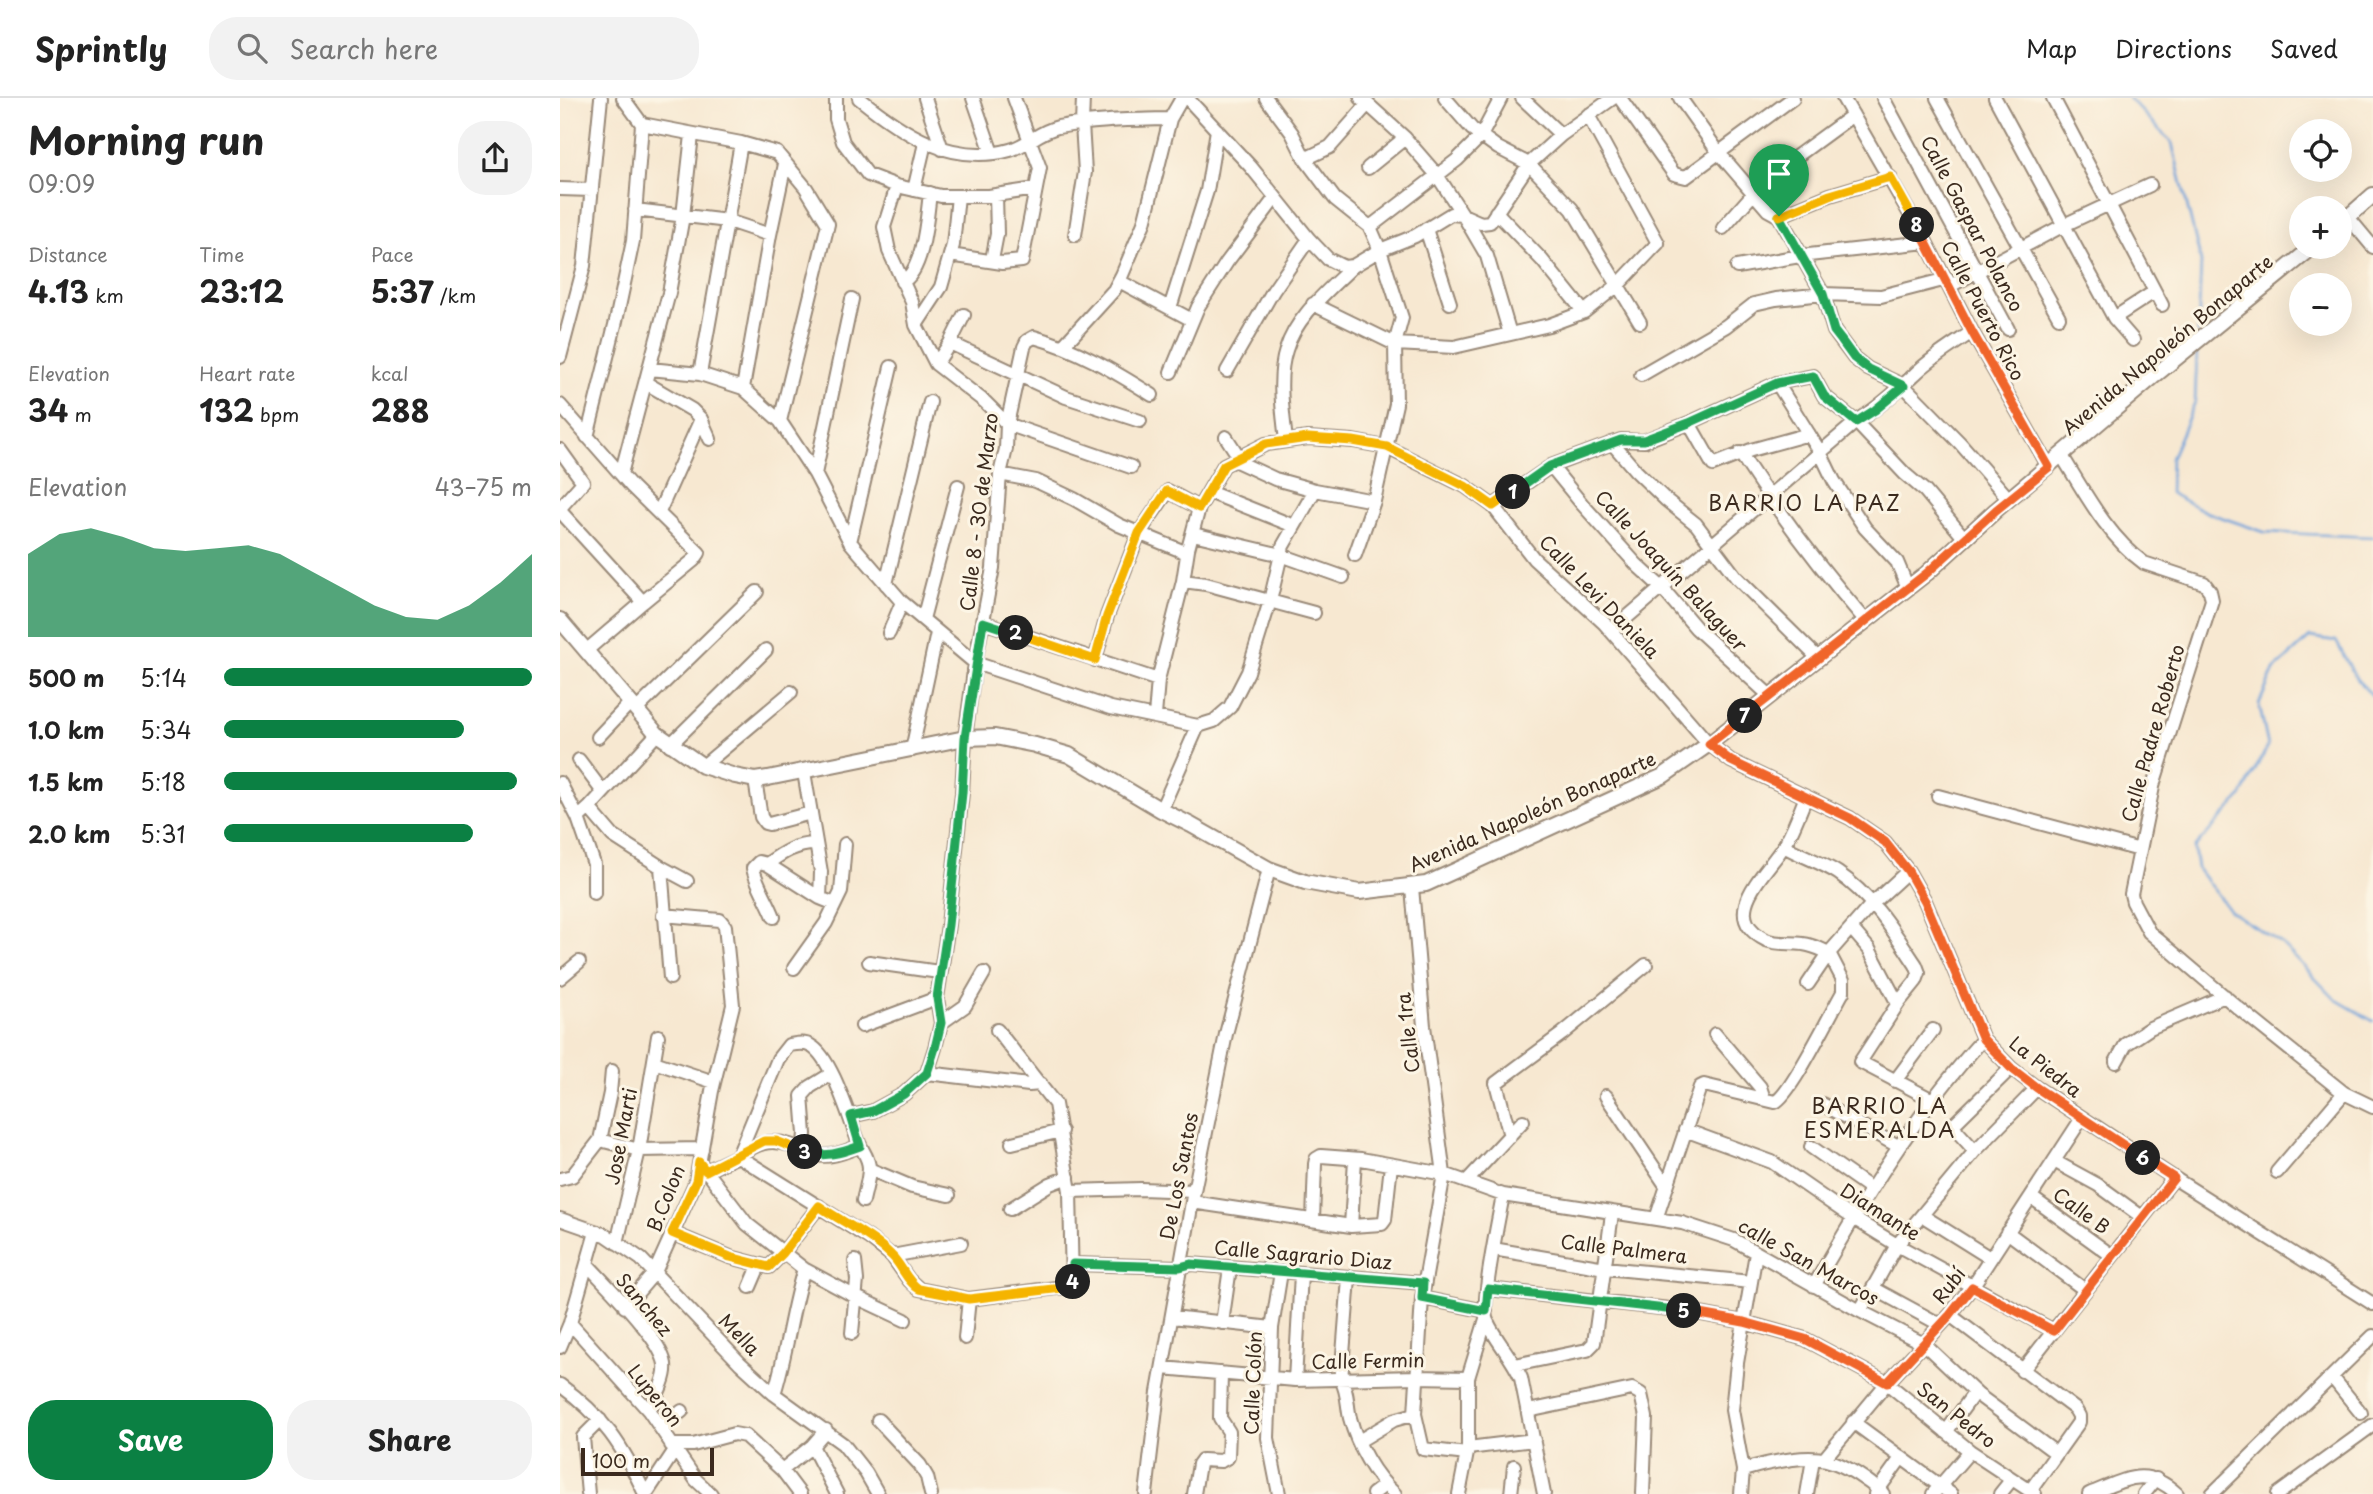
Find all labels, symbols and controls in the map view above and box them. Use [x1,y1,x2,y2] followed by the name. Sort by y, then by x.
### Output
[209,17,699,80] search box
[35,23,167,73] text: Sprintly
[233,29,271,67] icon: search
[289,29,438,68] text: Search here
[2026,30,2077,66] text: Map
[2115,30,2232,66] text: Directions
[2270,30,2338,66] text: Saved
[28,111,264,168] text: Morning run
[2289,119,2352,336] map controls
[2289,119,2352,182] button: locate
[458,121,532,195] button: share
[1915,130,2031,316] street label: Calle Gaspar Polanco
[1749,144,1809,216] pin
[1760,155,1798,193] icon: arrive
[28,166,95,201] text: 09:09
[2289,196,2352,259] button: +
[1900,208,1934,242] pin: 8
[1911,210,1922,238] text: 8
[1935,235,2033,385] street label: Calle Puerto Rico
[28,240,108,268] text: Distance
[199,240,244,268] text: Time
[371,240,414,268] text: Pace
[2055,247,2279,441] street label: Avenida Napoleón Bonaparte
[28,268,89,313] text: 4.13
[199,268,284,313] text: 23:12
[371,268,434,313] text: 5:37
[2289,273,2352,336] button: −
[89,281,124,309] text: km
[434,281,476,309] text: /km
[28,359,110,387] text: Elevation
[199,359,295,387] text: Heart rate
[371,359,409,387] text: kcal
[28,387,68,432] text: 34
[199,387,254,432] text: 132
[371,387,430,432] text: 288
[68,400,92,428] text: m
[254,400,299,428] text: bpm
[952,411,1004,613] street label: Calle 8 - 30 de Marzo
[28,469,127,504] text: Elevation
[435,469,532,504] text: 43–75 m
[1496,474,1530,510] pin: 1
[1508,477,1517,505] text: 1
[1589,483,1755,658] street label: Calle Joaquín Balaguer
[1708,486,1902,518] district label: BARRIO LA PAZ
[1533,528,1667,664] street label: Calle Levi Daniela
[998,616,1034,650] pin: 2
[1009,618,1022,646] text: 2
[2113,641,2191,825] street label: Calle Padre Roberto
[28,660,105,695] text: 500 m
[140,660,187,695] text: 5:14
[1728,698,1762,734] pin: 7
[1739,701,1750,729] text: 7
[28,712,105,747] text: 1.0 km
[140,712,192,747] text: 5:34
[1404,744,1660,878] street label: Avenida Napoleón Bonaparte
[28,764,104,799] text: 1.5 km
[140,764,186,799] text: 5:18
[28,816,110,851] text: 2.0 km
[140,816,185,851] text: 5:31
[1388,991,1426,1075] street label: Calle 1ra
[2004,1029,2088,1103] street label: La Piedra
[597,1085,643,1187] street label: Jose Marti
[1804,1089,1956,1145] district label: BARRIO LA ESMERALDA
[1152,1110,1204,1242] street label: De Los Santos
[788,1134,822,1170] pin: 3
[798,1137,811,1165] text: 3
[2126,1140,2160,1176] pin: 6
[2136,1143,2149,1171] text: 6
[639,1160,691,1236] street label: B.Colon
[1836,1175,1926,1247] street label: Diamante
[2048,1180,2116,1240] street label: Calle B
[1734,1211,1884,1311] street label: calle San Marcos
[1559,1226,1689,1270] street label: Calle Palmera
[1213,1232,1393,1276] street label: Calle Sagrario Diaz
[1925,1260,1971,1309] street label: Rubí
[1056,1264,1090,1300] pin: 4
[610,1266,680,1342] street label: Sanchez
[1066,1267,1079,1295] text: 4
[1666,1294,1702,1328] pin: 5
[1677,1296,1690,1324] text: 5
[713,1307,767,1362] street label: Mella
[1236,1331,1268,1435] street label: Calle Colón
[1311,1345,1425,1375] street label: Calle Fermin
[622,1358,690,1432] street label: Luperon
[1911,1374,2003,1454] street label: San Pedro
[28,1400,273,1480] button: Save
[287,1400,532,1480] button: Share
[581,1445,714,1477] scale bar
[592,1446,650,1474] text: 100 m

